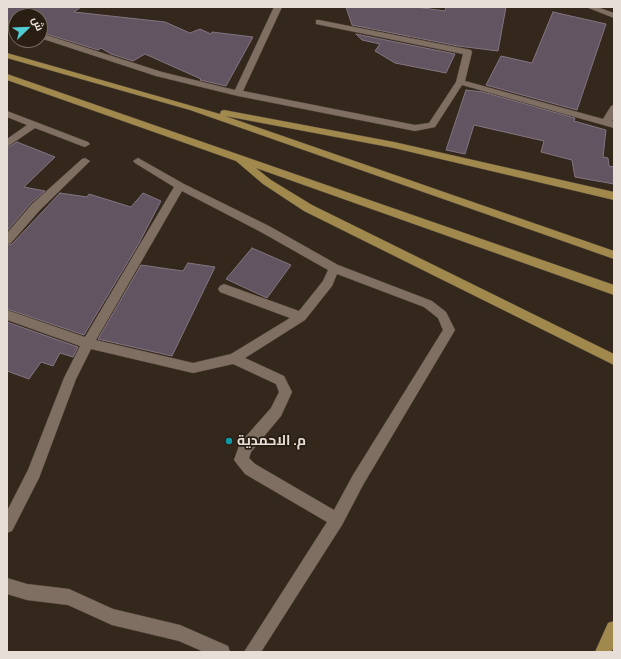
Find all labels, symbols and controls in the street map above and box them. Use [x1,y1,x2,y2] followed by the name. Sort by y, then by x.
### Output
[8,8,48,48] north arrow
[29,14,47,33] text: ش
[237,433,306,449] place label: م. الاحمدية
[224,436,234,446] marker: م. الاحمدية

